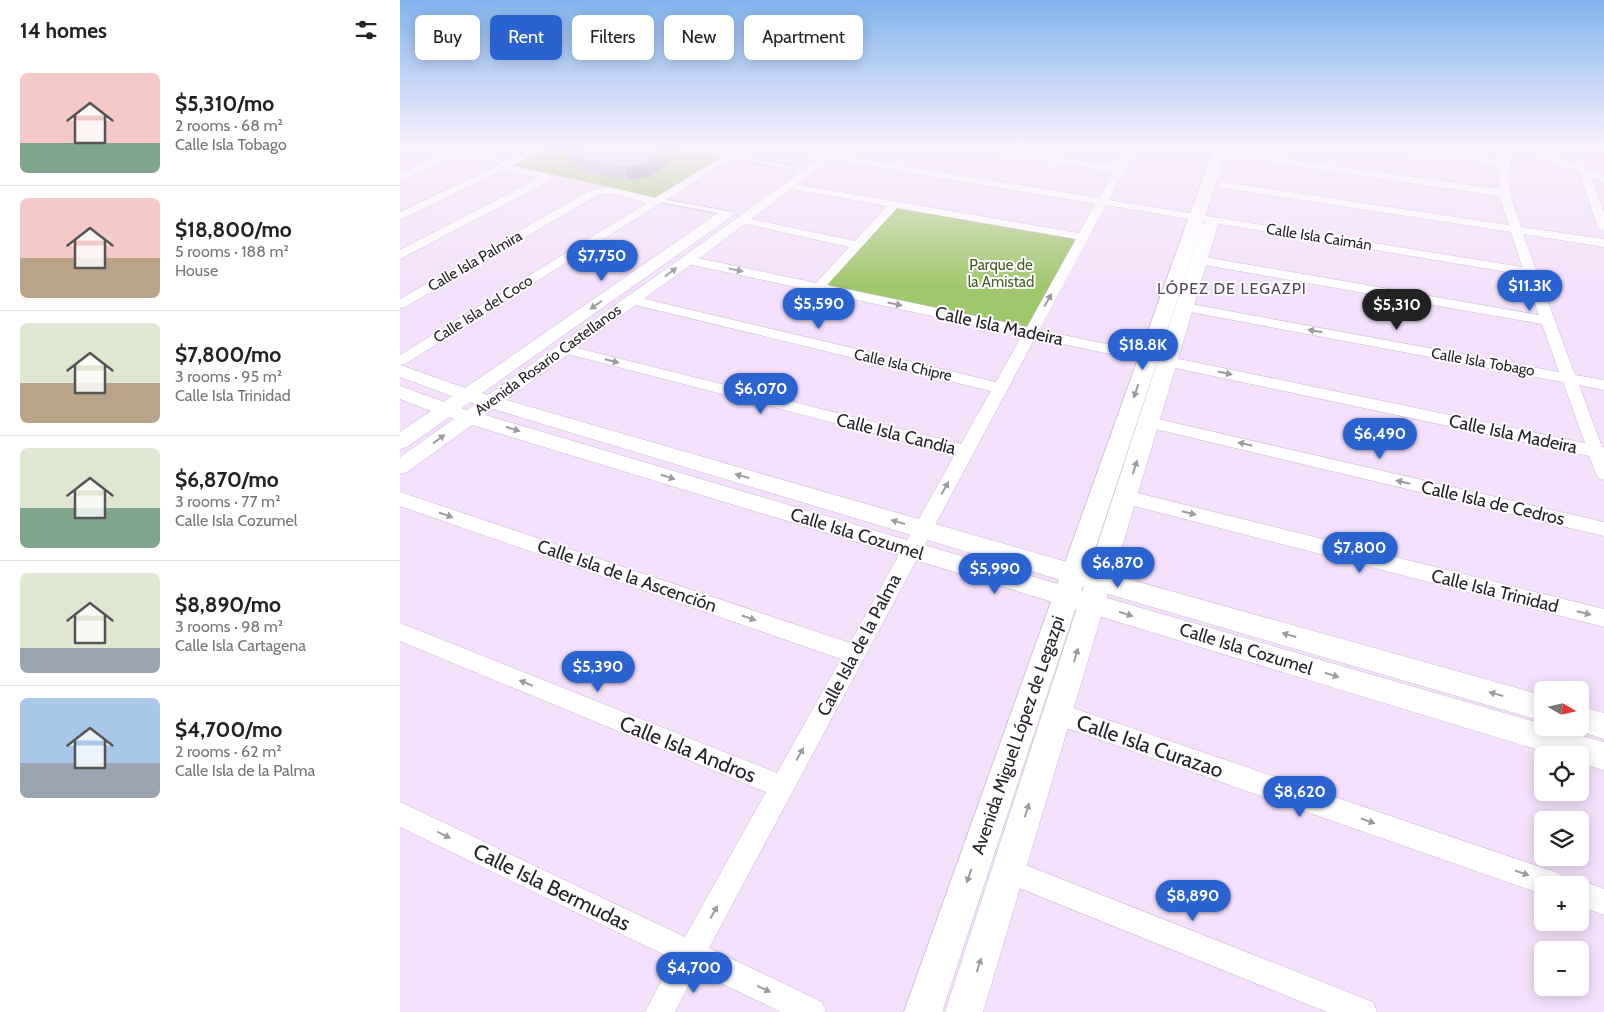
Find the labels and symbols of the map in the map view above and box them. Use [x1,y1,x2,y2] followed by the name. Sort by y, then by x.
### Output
[1265,220,1373,254] street label: Calle Isla Caimán
[425,226,526,295] street label: Calle Isla Palmira
[561,240,643,282] pin: $7,750
[968,256,1034,291] park label: Parque de la Amistad
[728,266,743,274] one-way arrow
[664,267,678,277] one-way arrow
[1489,270,1571,312] pin: $11.3K
[430,271,536,347] street label: Calle Isla del Coco
[1157,279,1307,298] district label: LÓPEZ DE LEGAZPI
[778,288,860,330] pin: $5,590
[1356,288,1438,331] pin: $5,310
[1044,293,1053,306] one-way arrow
[589,300,603,310] one-way arrow
[887,300,902,308] one-way arrow
[471,301,625,419] street label: Avenida Rosario Castellanos
[933,302,1065,350] street label: Calle Isla Madeira
[1307,327,1323,335] one-way arrow
[1102,328,1184,371] pin: $18.8K
[1430,344,1536,380] street label: Calle Isla Tobago
[852,345,954,385] street label: Calle Isla Chipre
[605,357,620,365] one-way arrow
[1217,369,1232,377] one-way arrow
[720,372,802,415] pin: $6,070
[1132,384,1140,399] one-way arrow
[834,409,958,460] street label: Calle Isla Candia
[1447,410,1579,458] street label: Calle Isla Madeira
[1339,418,1421,460] pin: $6,490
[505,426,520,434] one-way arrow
[433,434,446,444] one-way arrow
[1238,440,1253,448] one-way arrow
[1131,459,1139,474] one-way arrow
[734,471,749,479] one-way arrow
[661,473,676,481] one-way arrow
[1419,476,1567,530] street label: Calle Isla de Cedros
[1396,478,1411,486] one-way arrow
[941,481,949,495] one-way arrow
[788,503,927,565] street label: Calle Isla Cozumel
[1182,509,1197,517] one-way arrow
[439,511,454,519] one-way arrow
[890,517,905,525] one-way arrow
[1319,532,1401,574] pin: $7,800
[534,535,720,617] street label: Calle Isla de la Ascención
[1077,546,1159,589] pin: $6,870
[954,552,1036,595] pin: $5,990
[1429,565,1561,617] street label: Calle Isla Trinidad
[812,570,906,720] street label: Calle Isla de la Palma
[1118,610,1133,618] one-way arrow
[1577,610,1592,618] one-way arrow
[967,613,1069,857] street label: Avenida Miguel López de Legazpi
[742,614,757,622] one-way arrow
[1177,618,1316,680] street label: Calle Isla Cozumel
[1281,631,1296,639] one-way arrow
[1072,648,1080,663] one-way arrow
[557,650,639,693] pin: $5,390
[1324,671,1339,679] one-way arrow
[519,679,533,687] one-way arrow
[1534,681,1589,736] north arrow
[1488,690,1503,698] one-way arrow
[1073,709,1227,783] street label: Calle Isla Curazao
[616,710,760,788] street label: Calle Isla Andros
[796,746,804,761] one-way arrow
[1259,776,1341,818] pin: $8,620
[1024,803,1032,818] one-way arrow
[1361,817,1376,825] one-way arrow
[437,831,451,839] one-way arrow
[469,838,635,936] street label: Calle Isla Bermudas
[965,869,973,884] one-way arrow
[1515,870,1530,878] one-way arrow
[1152,880,1234,922] pin: $8,890
[710,904,718,919] one-way arrow
[653,952,735,994] pin: $4,700
[975,958,983,973] one-way arrow
[757,985,771,993] one-way arrow

